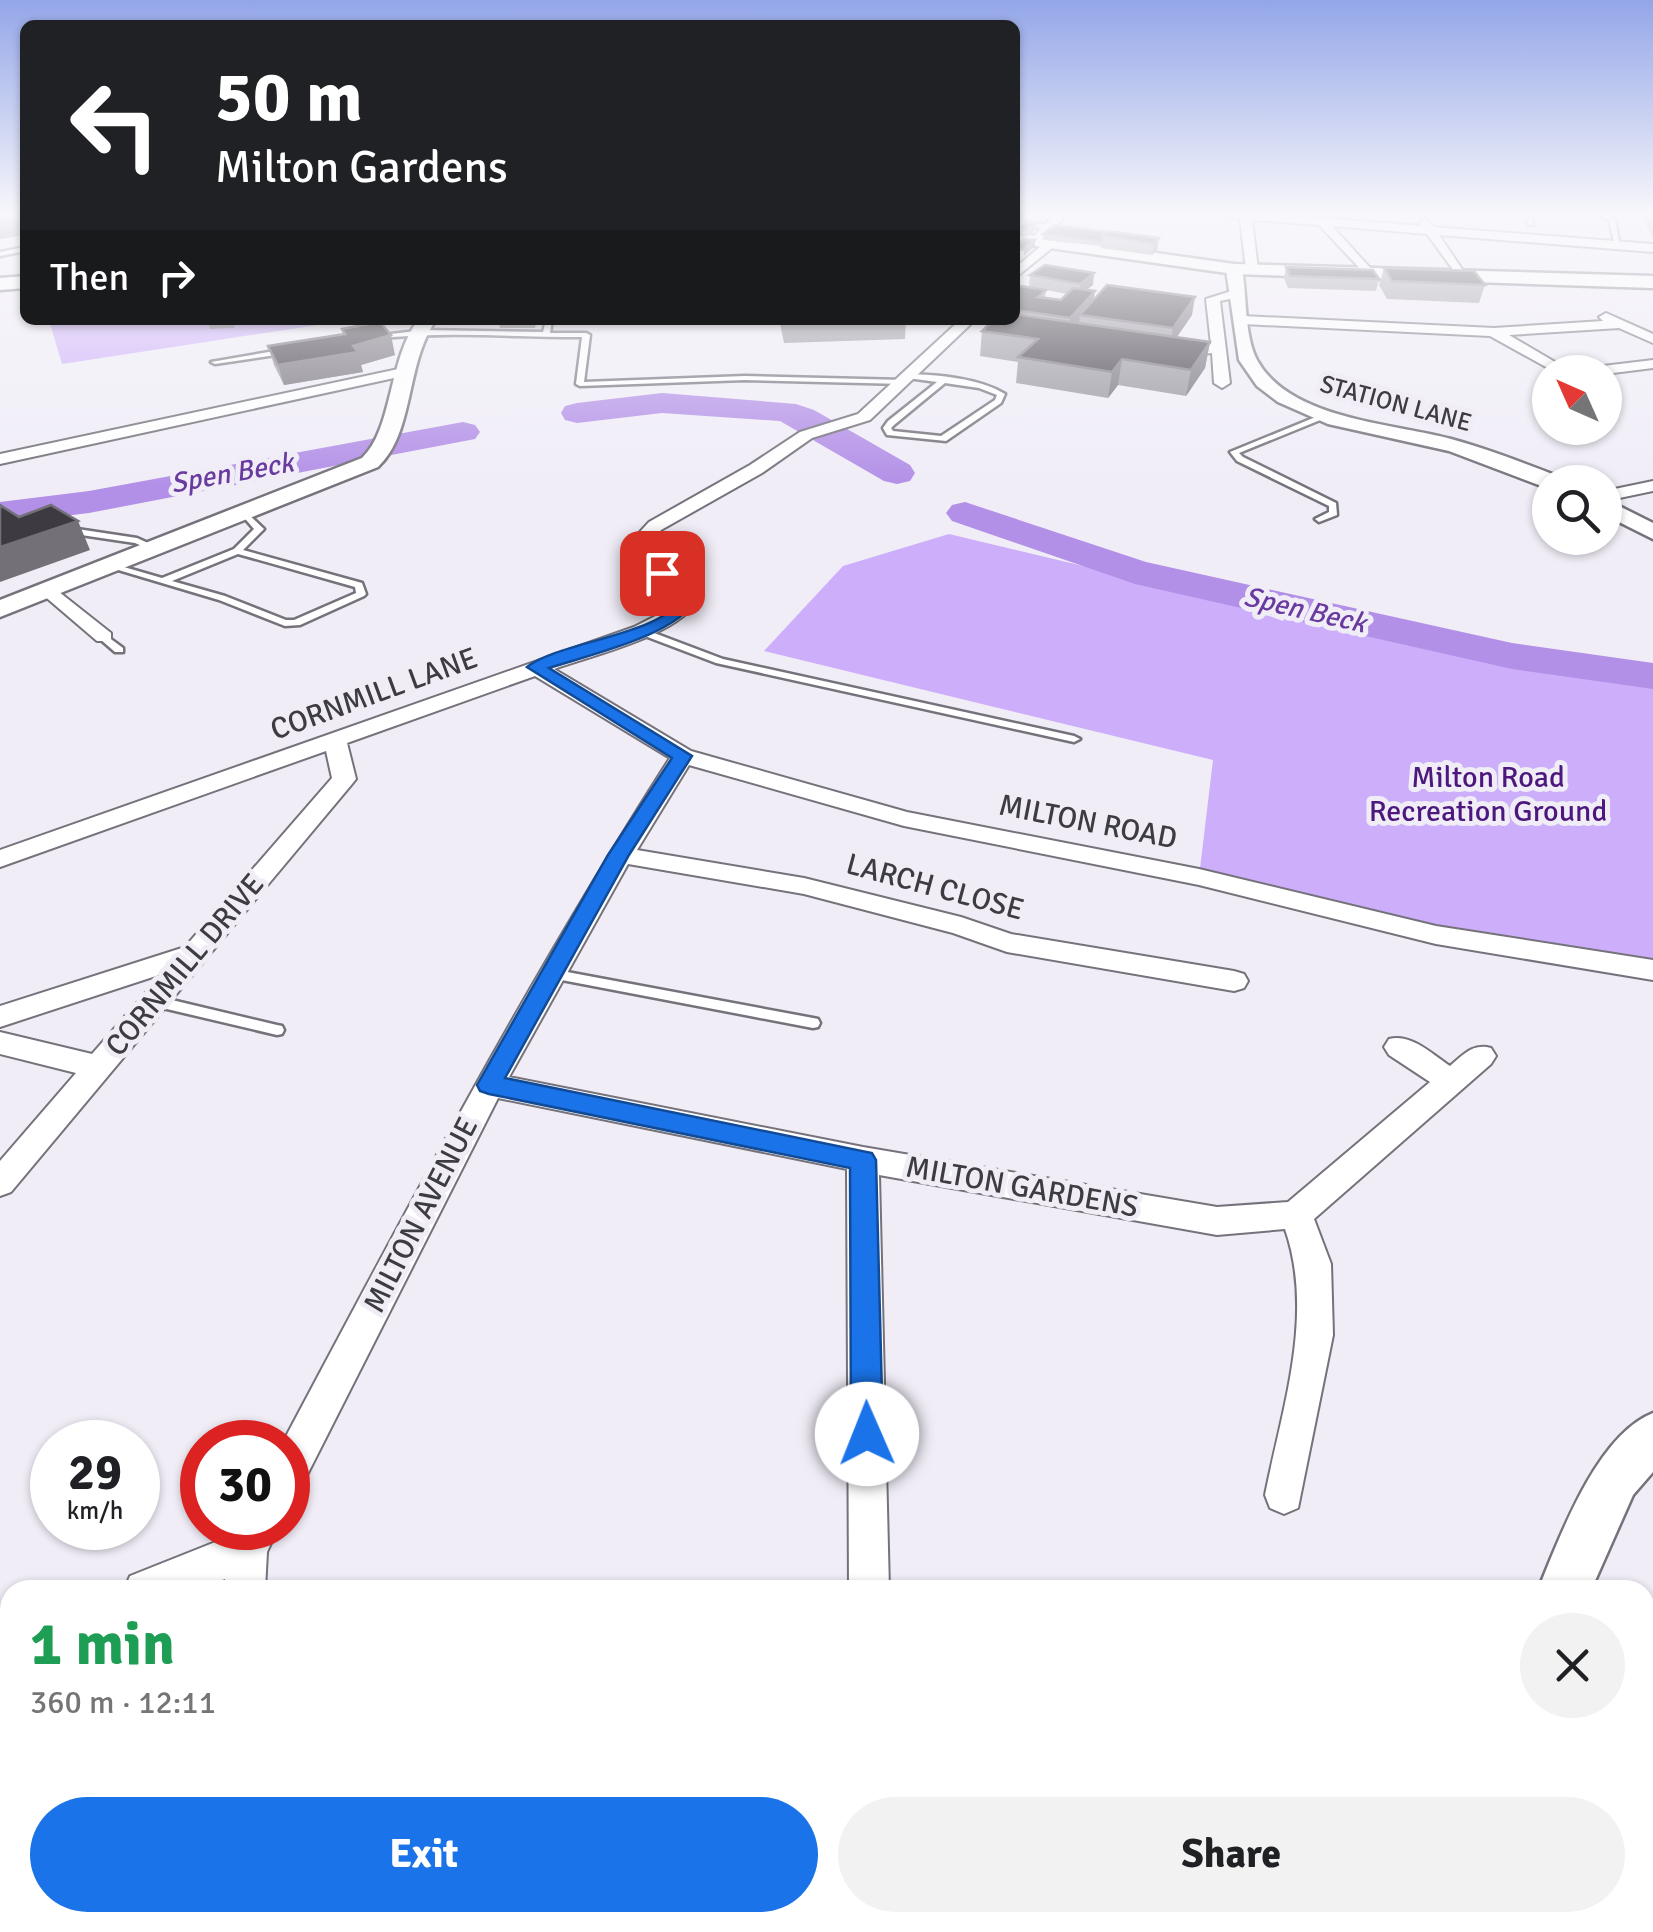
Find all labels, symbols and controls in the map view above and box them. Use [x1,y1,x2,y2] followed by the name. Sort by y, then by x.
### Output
[215,54,363,140] text: 50 m
[50,60,180,190] icon: left
[215,140,508,195] text: Milton Gardens
[149,250,204,305] icon: right
[50,254,129,301] text: Then
[1532,355,1622,445] north arrow
[1532,355,1622,555] map controls
[1317,368,1475,438] street label: STATION LANE
[168,445,299,501] water label: Spen Beck
[1532,465,1622,555] button: search
[620,531,705,616] pin
[635,546,690,601] icon: arrive
[1241,579,1372,641] water label: Spen Beck
[266,639,482,749] street label: CORNMILL LANE
[1369,759,1607,830] park label: Milton Road Recreation Ground
[996,787,1180,857] street label: MILTON ROAD
[842,846,1028,928] street label: LARCH CLOSE
[98,866,272,1064] street label: CORNMILL DRIVE
[356,1111,486,1319] street label: MILTON AVENUE
[903,1148,1141,1226] street label: MILTON GARDENS
[815,1382,919,1486] position arrow
[180,1420,310,1550] speed limit sign: 30
[68,1442,122,1504] text: 29
[67,1495,123,1526] text: km/h
[30,1608,175,1682] text: 1 min
[1520,1613,1625,1718] button: close
[30,1683,216,1722] text: 360 m · 12:11
[30,1797,818,1912] button: Exit
[838,1797,1625,1912] button: Share

